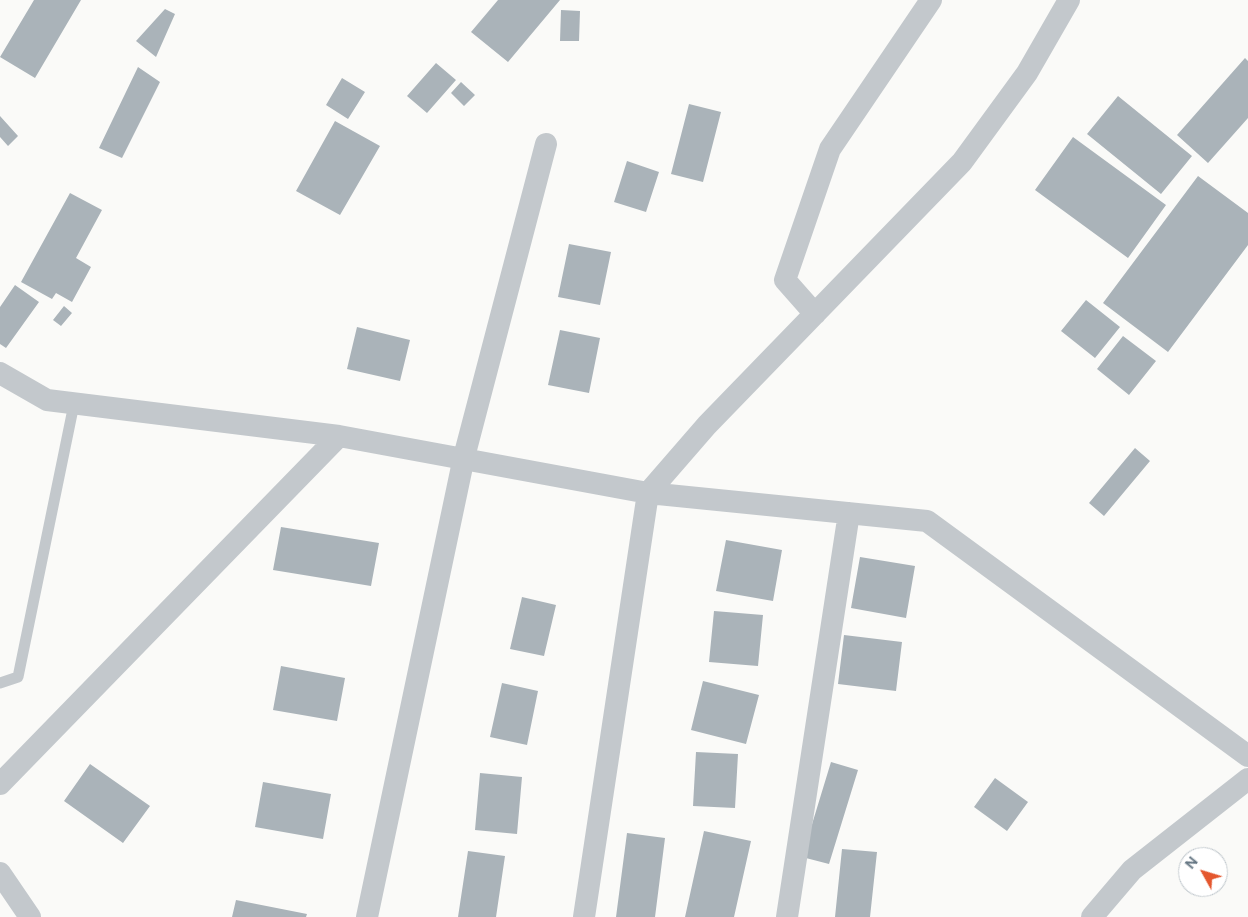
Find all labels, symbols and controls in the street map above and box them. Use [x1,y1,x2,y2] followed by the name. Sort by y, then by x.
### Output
[1178,847,1228,897] north arrow
[1182,853,1202,872] text: N

